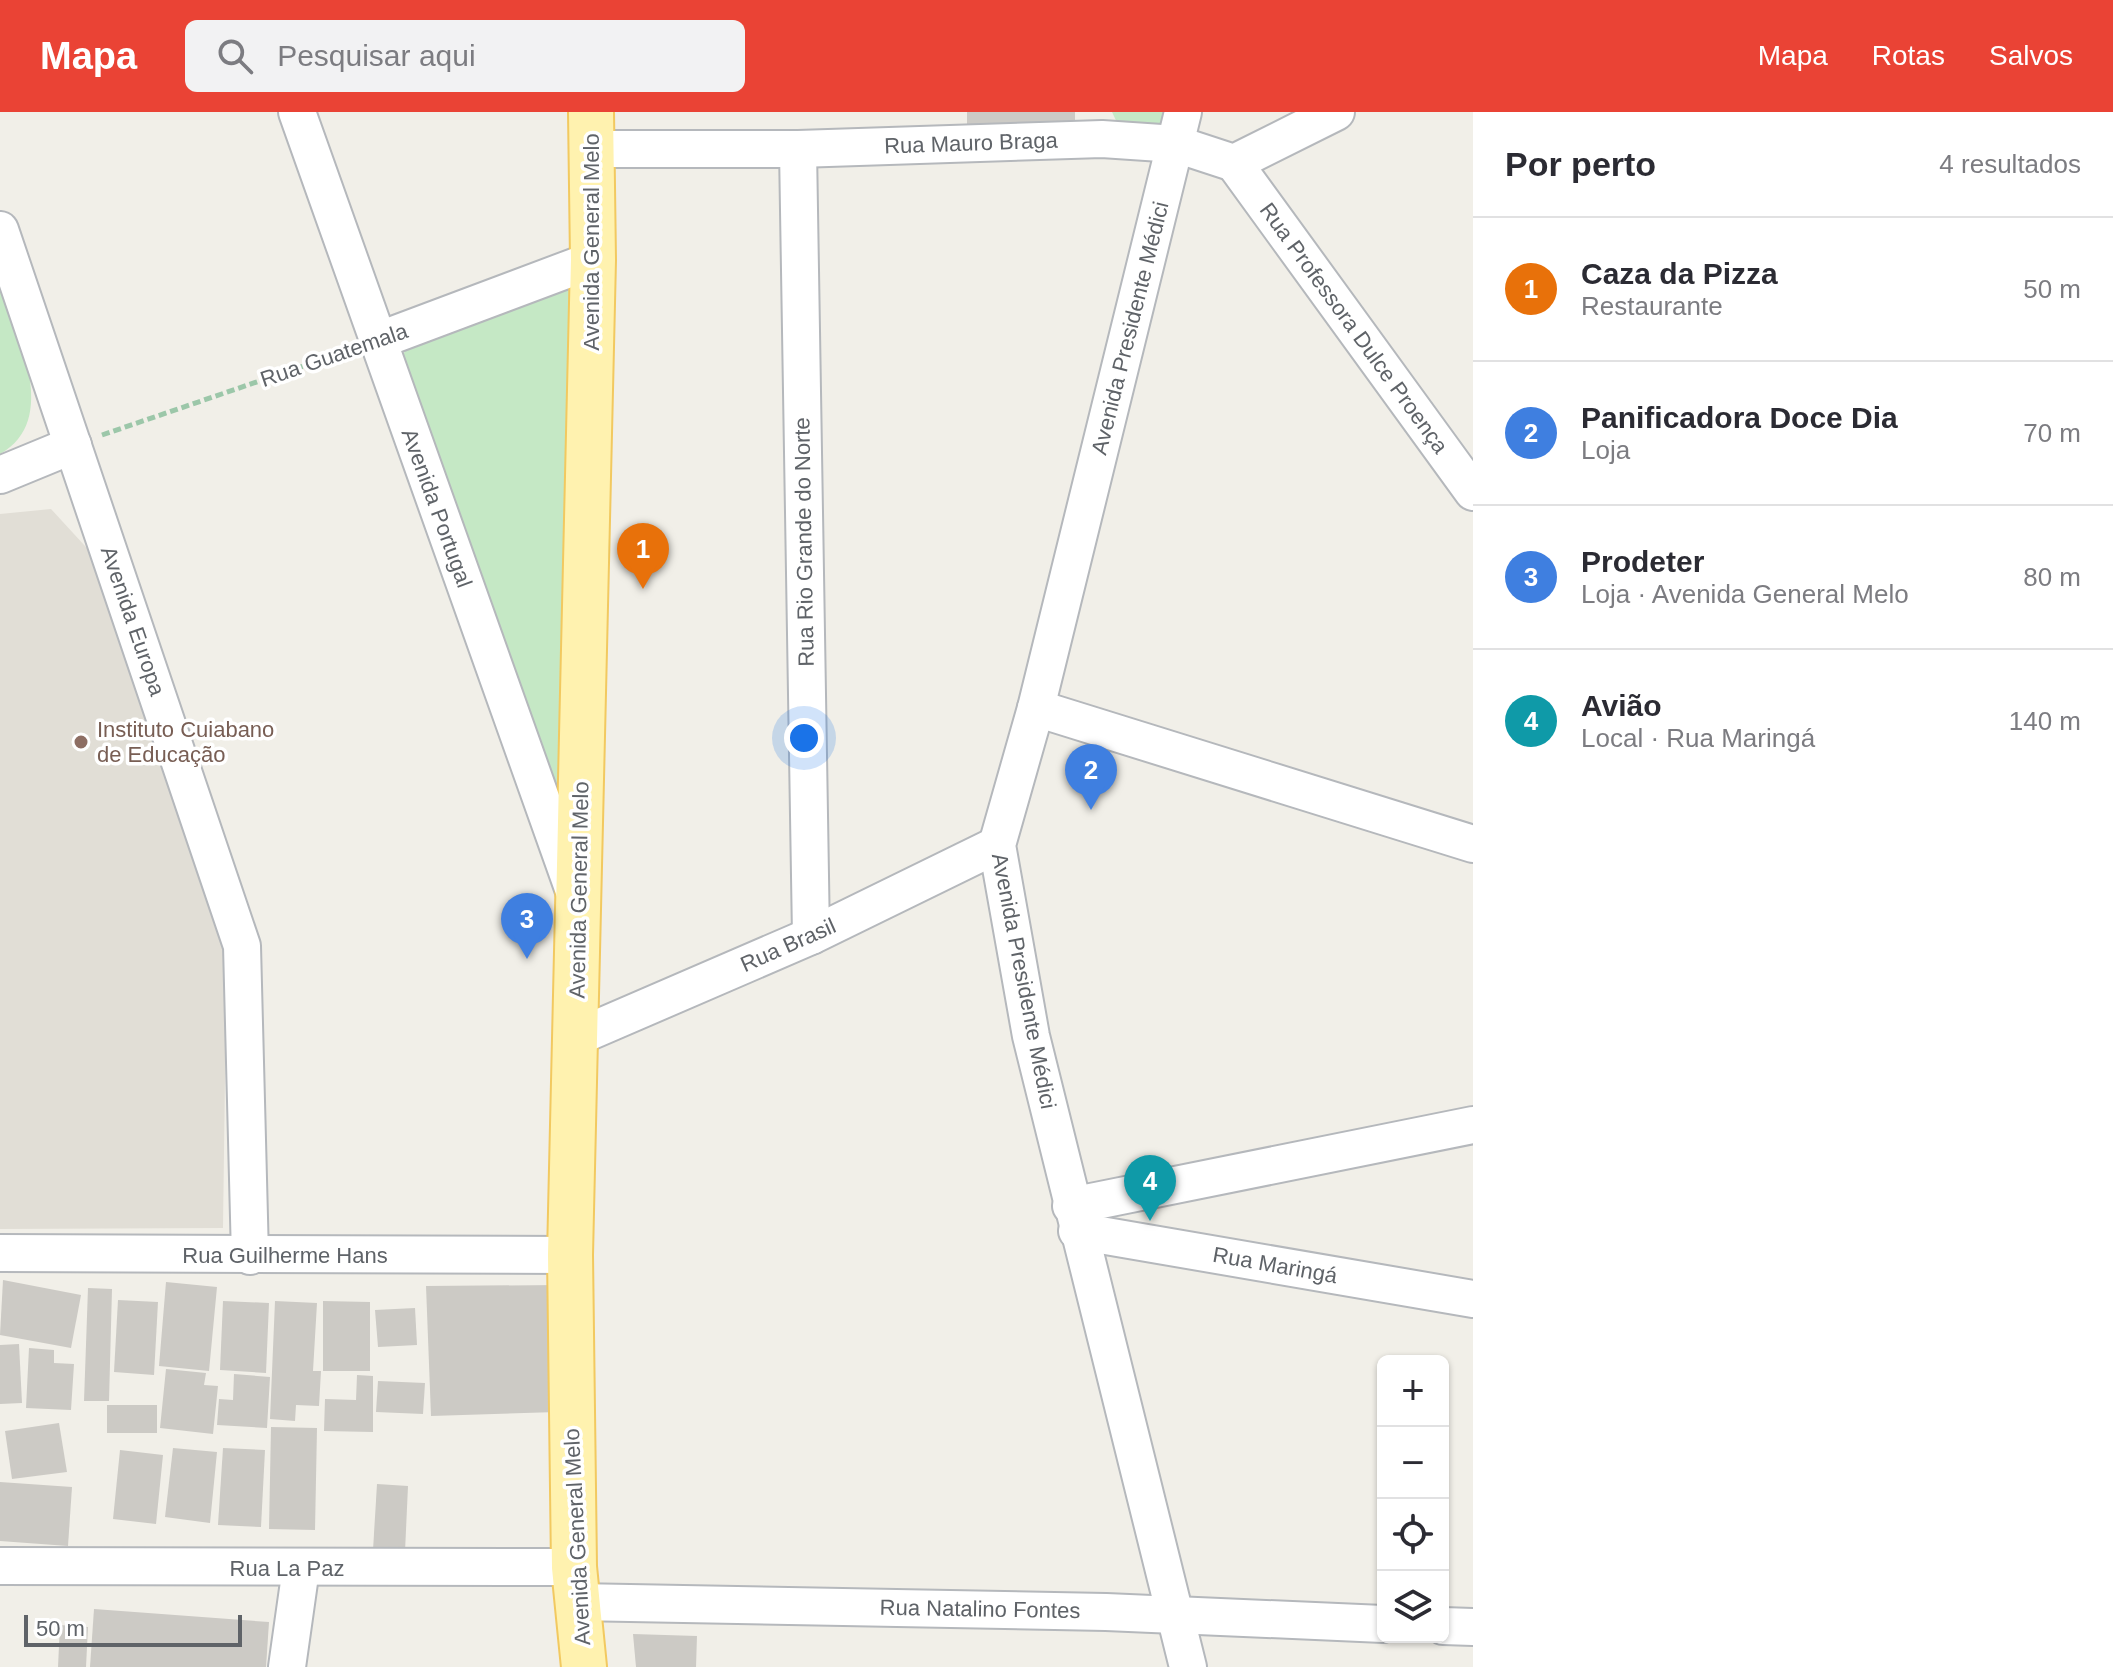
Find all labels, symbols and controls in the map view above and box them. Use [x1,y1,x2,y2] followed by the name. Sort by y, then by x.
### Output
[185,20,745,92] search box
[213,34,257,78] icon: search
[40,35,137,77] text: Mapa
[277,39,476,72] text: Pesquisar aqui
[1758,40,1828,71] text: Mapa
[1872,40,1945,71] text: Rotas
[1989,40,2073,71] text: Salvos
[884,127,1059,159] street label: Rua Mauro Braga
[579,133,604,351] street label: Avenida General Melo
[1505,145,1656,183] text: Por perto
[1939,149,2081,179] text: 4 resultados
[1255,198,1454,459] street label: Rua Professora Dulce Proença
[1086,199,1174,457] street label: Avenida Presidente Médici
[1581,257,1778,290] text: Caza da Pizza
[1524,274,1538,304] text: 1
[2023,274,2081,304] text: 50 m
[1581,291,1723,321] text: Restaurante
[257,318,412,392] street label: Rua Guatemala
[1581,401,1898,434] text: Panificadora Doce Dia
[789,417,819,667] street label: Rua Rio Grande do Norte
[1524,418,1538,448] text: 2
[2023,418,2081,448] text: 70 m
[397,425,477,591] street label: Avenida Portugal
[1581,435,1630,465] text: Loja
[617,523,669,589] pin: 1
[96,543,170,700] street label: Avenida Europa
[1581,545,1704,578] text: Prodeter
[1524,562,1538,592] text: 3
[2023,562,2081,592] text: 80 m
[1581,579,1909,609] text: Loja · Avenida General Melo
[1581,689,1662,722] text: Avião
[1524,706,1538,736] text: 4
[2009,706,2081,736] text: 140 m
[97,717,274,767] place label: Instituto Cuiabano de Educação
[784,718,824,758] your location
[1581,723,1815,753] text: Local · Rua Maringá
[72,733,90,751] marker: Instituto Cuiabano de Educação
[1065,744,1117,810] pin: 2
[565,781,593,999] street label: Avenida General Melo
[987,851,1061,1111] street label: Avenida Presidente Médici
[501,893,553,959] pin: 3
[737,913,839,977] street label: Rua Brasil
[1124,1155,1176,1221] pin: 4
[1211,1242,1340,1288] street label: Rua Maringá
[182,1243,388,1268] street label: Rua Guilherme Hans
[1377,1355,1449,1643] map controls
[1377,1355,1449,1427] button: +
[1377,1427,1449,1499] button: −
[559,1428,595,1646] street label: Avenida General Melo
[1377,1499,1449,1571] button: locate
[230,1556,344,1581] street label: Rua La Paz
[1377,1571,1449,1643] button: layers
[880,1595,1080,1623] street label: Rua Natalino Fontes
[24,1611,242,1647] scale bar
[36,1616,85,1641] text: 50 m

